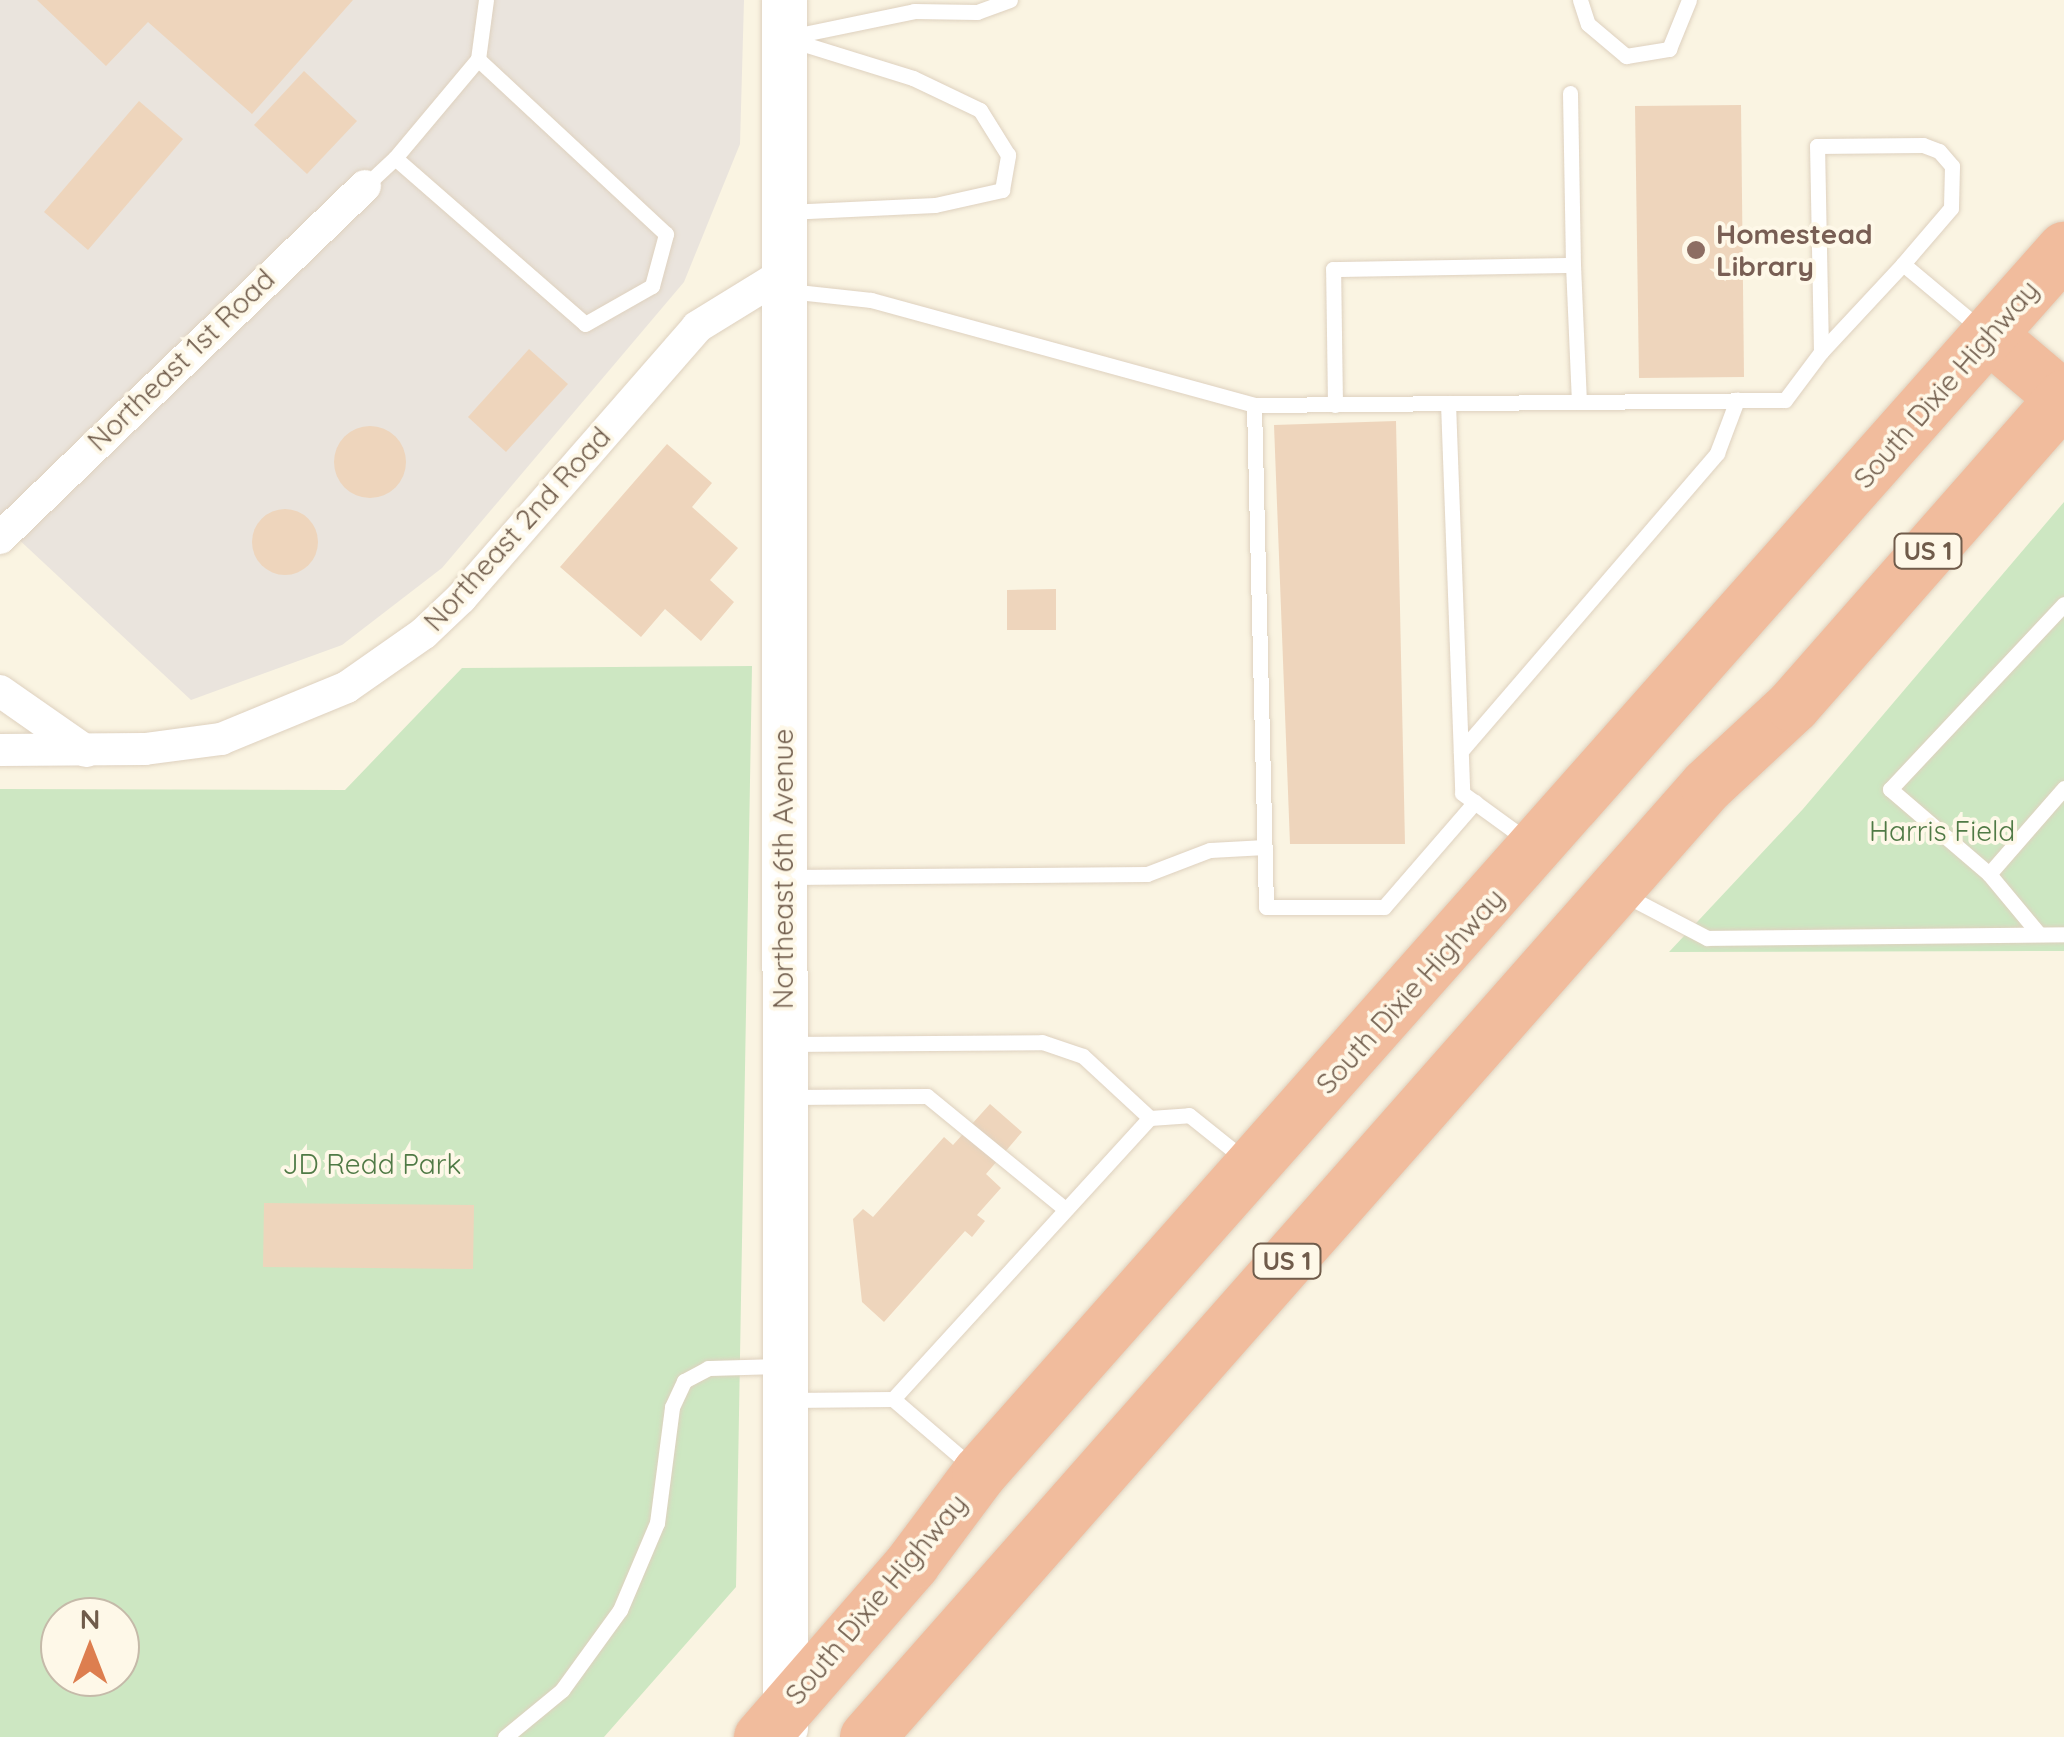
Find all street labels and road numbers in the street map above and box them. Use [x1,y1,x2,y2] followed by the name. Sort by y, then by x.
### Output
[81,262,281,458] street label: Northeast 1st Road
[1847,273,2045,495] street label: South Dixie Highway
[417,420,617,638] street label: Northeast 2nd Road
[1893,531,1963,571] road number: US 1
[766,729,800,1009] street label: Northeast 6th Avenue
[1309,882,1511,1100] street label: South Dixie Highway
[1252,1241,1322,1281] road number: US 1
[778,1487,974,1711] street label: South Dixie Highway

